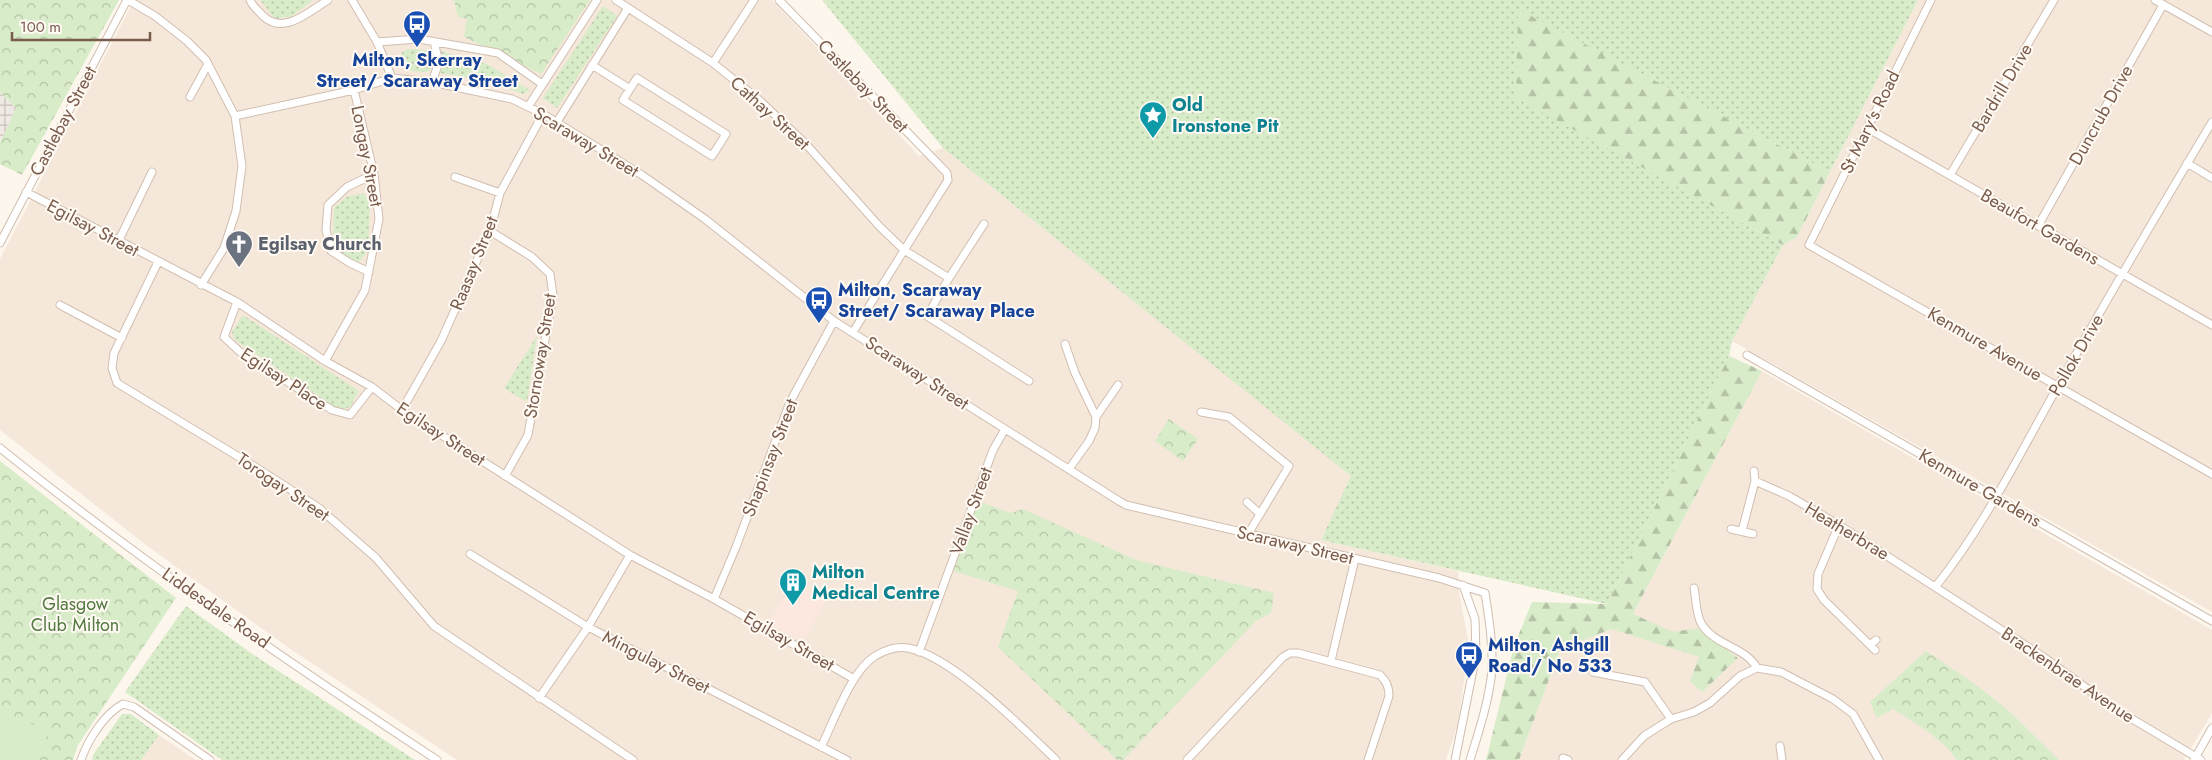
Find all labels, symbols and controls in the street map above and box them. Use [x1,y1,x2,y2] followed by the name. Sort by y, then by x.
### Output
[402,9,432,48] bus stop icon: Milton, Skerray Street/ Scaraway Street
[12,10,150,42] scale bar
[20,16,61,38] text: 100 m
[812,33,915,139] street label: Castlebay Street
[1965,39,2039,137] street label: Bardrill Drive
[316,47,518,94] place label: Milton, Skerray Street/ Scaraway Street
[2063,60,2139,170] street label: Duncrub Drive
[23,61,103,181] street label: Castlebay Street
[1834,66,1906,178] street label: St Mary's Road
[724,70,816,156] street label: Cathay Street
[1172,92,1279,139] place label: Old Ironstone Pit
[528,100,644,184] street label: Scaraway Street
[1138,100,1168,139] place icon: Old Ironstone Pit
[344,103,390,209] street label: Longay Street
[1976,182,2104,272] street label: Beaufort Gardens
[42,193,144,264] street label: Egilsay Street
[443,211,505,314] street label: Raasay Street
[224,229,254,268] church icon: Egilsay Church
[258,231,382,257] place label: Egilsay Church
[838,277,1035,324] place label: Milton, Scaraway Street/ Scaraway Place
[804,285,834,324] bus stop icon: Milton, Scaraway Street/ Scaraway Place
[517,291,563,420] street label: Stornoway Street
[1923,301,2047,387] street label: Kenmure Avenue
[2042,309,2110,401] street label: Pollok Drive
[860,330,975,417] street label: Scaraway Street
[236,341,332,417] street label: Egilsay Place
[736,395,805,521] street label: Shapinsay Street
[392,396,491,473] street label: Egilsay Street
[1914,442,2046,534] street label: Kenmure Gardens
[231,446,335,528] street label: Torogay Street
[943,463,999,559] street label: Vallay Street
[1800,496,1894,566] street label: Heatherbrae
[1234,519,1357,571] street label: Scaraway Street
[812,559,940,606] place label: Milton Medical Centre
[157,561,275,655] street label: Liddesdale Road
[778,567,808,606] building icon: Milton Medical Centre
[31,591,119,638] park label: Glasgow Club Milton
[739,604,840,678] street label: Egilsay Street
[1996,621,2140,729] street label: Brackenbrae Avenue
[598,624,715,701] street label: Mingulay Street
[1488,632,1612,679] place label: Milton, Ashgill Road/ No 533
[1454,640,1484,679] bus stop icon: Milton, Ashgill Road/ No 533

